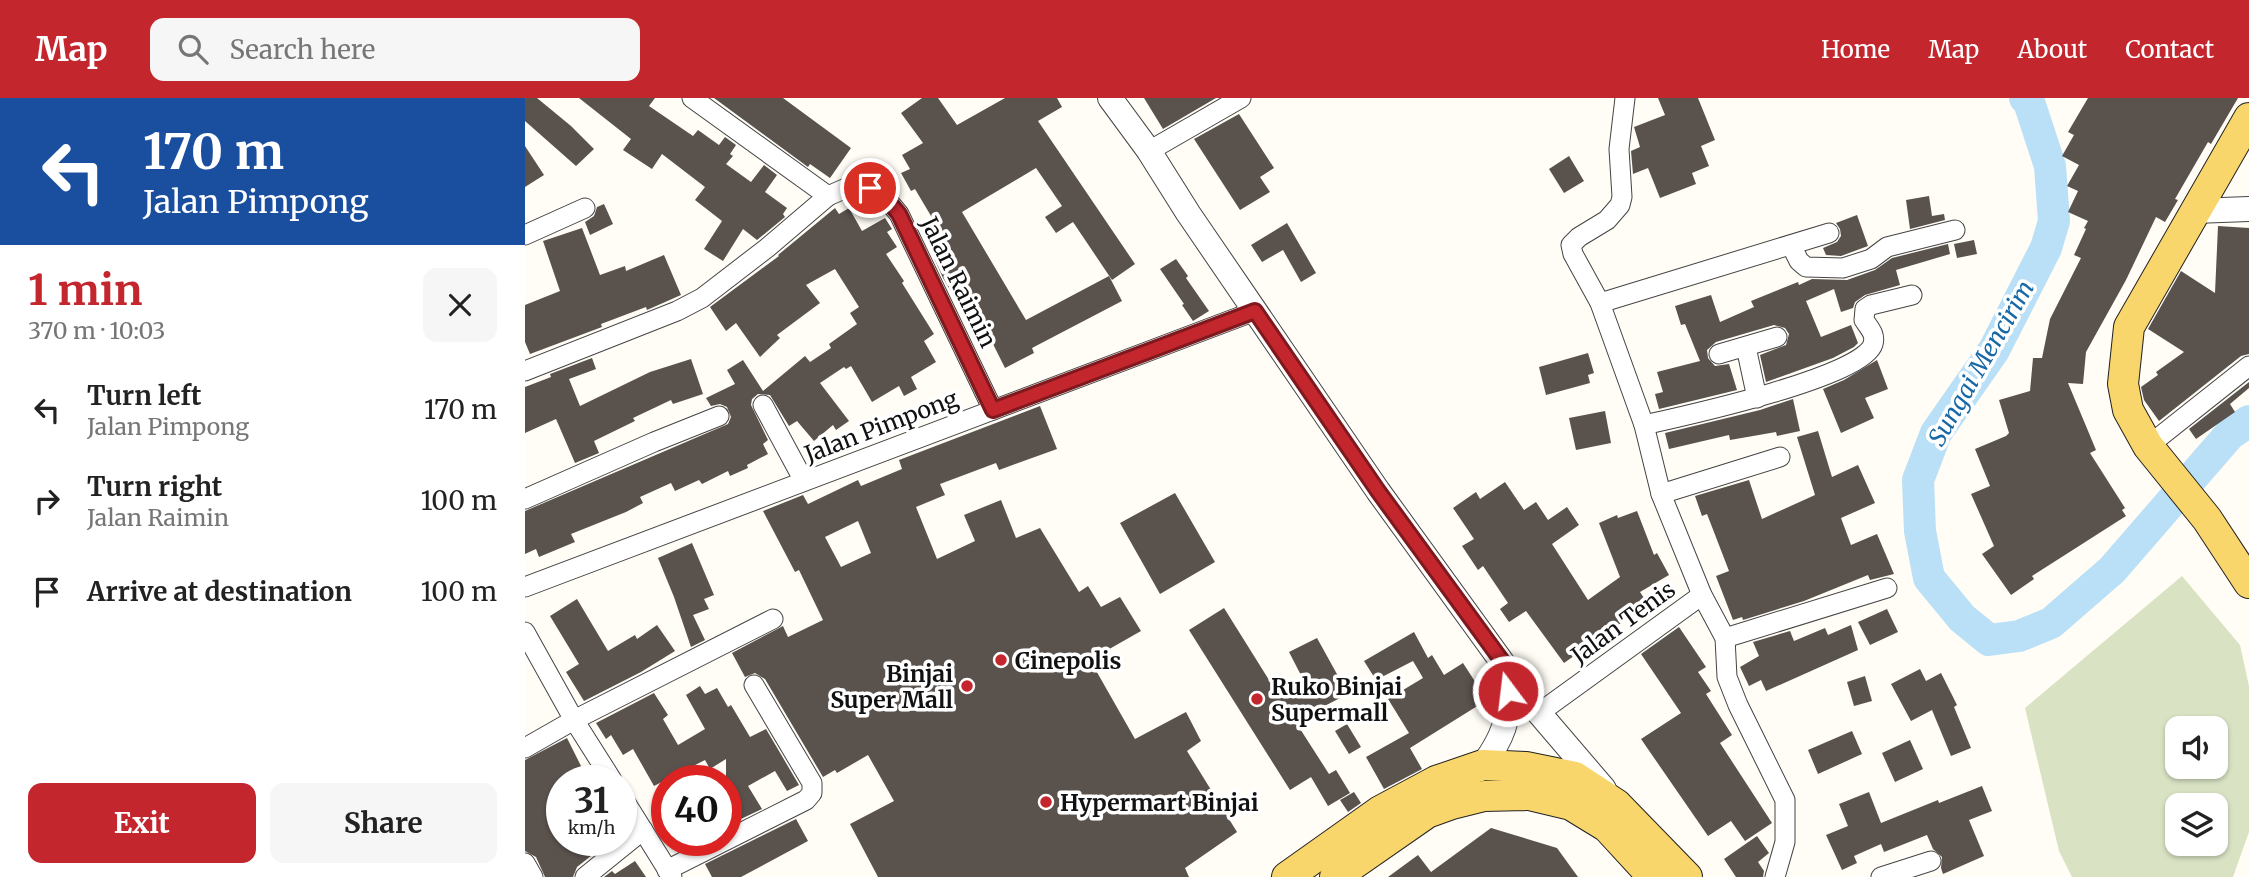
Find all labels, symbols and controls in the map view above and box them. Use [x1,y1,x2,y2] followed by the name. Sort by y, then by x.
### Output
[150,18,640,81] search box
[35,29,108,70] text: Map
[174,30,212,68] icon: search
[230,33,375,66] text: Search here
[1821,34,1890,65] text: Home
[1928,34,1979,65] text: Map
[2017,34,2087,65] text: About
[2125,34,2214,65] text: Contact
[143,121,284,182] text: 170 m
[28,126,119,217] icon: left
[840,158,900,218] pin
[851,169,889,207] icon: arrive
[143,182,369,222] text: Jalan Pimpong
[914,211,1003,352] street label: Jalan Raimin
[28,264,142,316] text: 1 min
[423,268,497,342] button: close
[1921,275,2041,451] water label: Sungai Mencirim
[28,316,166,345] text: 370 m · 10:03
[87,379,201,412] text: Turn left
[799,383,962,469] street label: Jalan Pimpong
[28,391,66,429] icon: left
[424,393,497,426] text: 170 m
[87,412,249,441] text: Jalan Pimpong
[87,470,222,503] text: Turn right
[28,482,66,520] icon: right
[421,484,497,517] text: 100 m
[87,503,229,532] text: Jalan Raimin
[28,573,66,611] icon: arrive
[87,575,352,608] text: Arrive at destination
[421,575,497,608] text: 100 m
[1564,575,1681,670] street label: Jalan Tenis
[1015,646,1122,675] place label: Cinepolis
[993,652,1009,668] marker: Cinepolis
[1471,654,1545,728] position arrow
[830,659,954,714] place label: Binjai Super Mall
[1271,672,1403,727] place label: Ruko Binjai Supermall
[959,678,975,694] marker: Binjai Super Mall
[1249,691,1265,707] marker: Ruko Binjai Supermall
[2165,716,2228,856] map controls
[2165,716,2228,779] button: sound
[651,765,742,856] speed limit sign: 40
[574,779,609,823] text: 31
[28,783,256,863] button: Exit
[270,783,497,863] button: Share
[1060,788,1259,817] place label: Hypermart Binjai
[2165,793,2228,856] button: layers
[1038,794,1054,810] marker: Hypermart Binjai
[568,816,615,839] text: km/h

